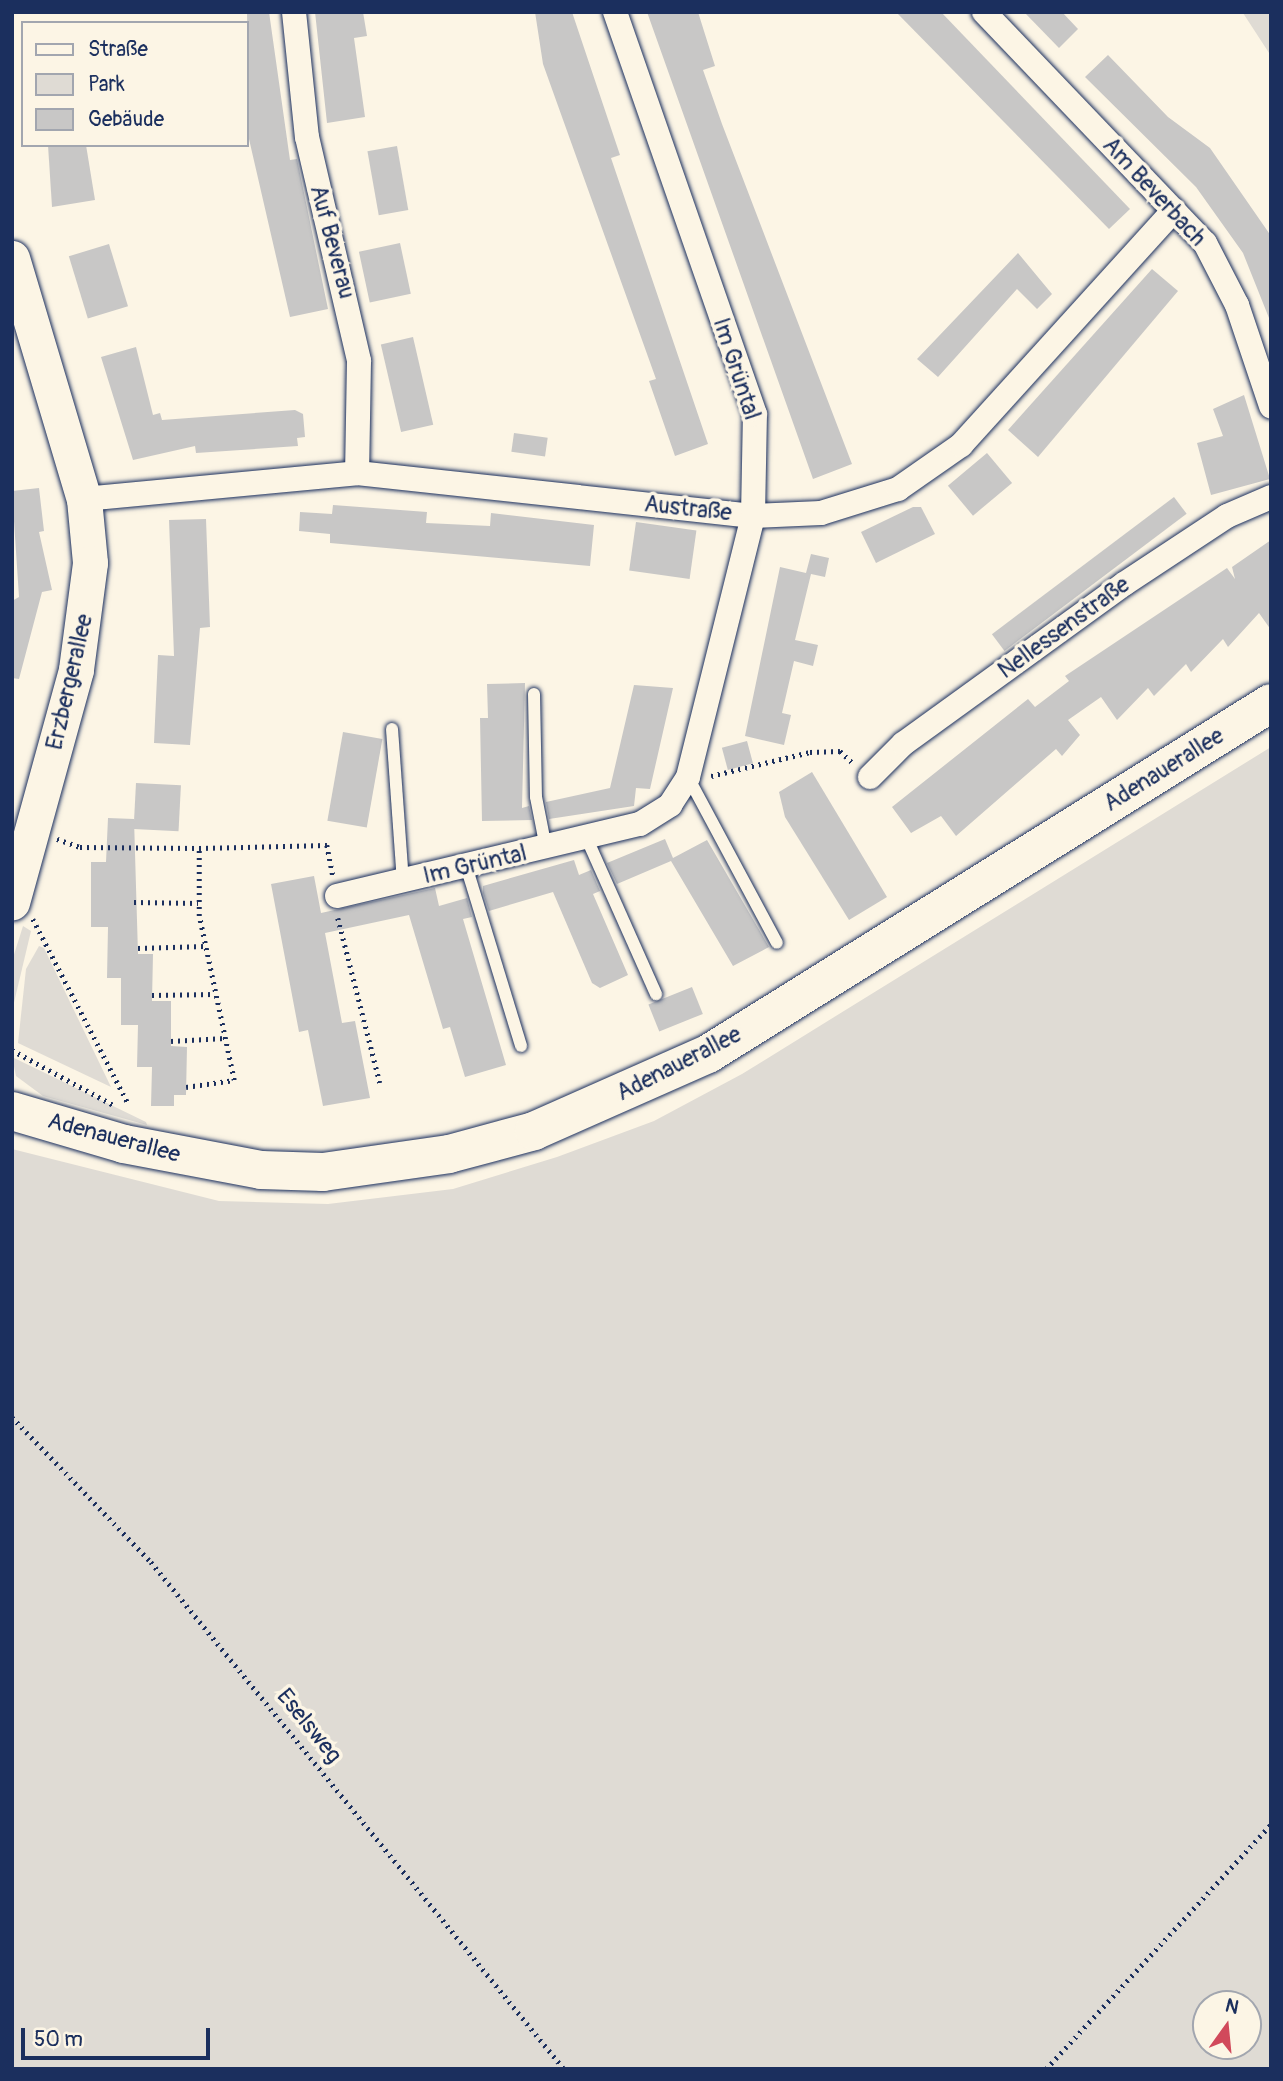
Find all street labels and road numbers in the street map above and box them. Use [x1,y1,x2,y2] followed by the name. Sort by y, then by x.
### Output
[1097,132,1211,252] street label: Am Beverbach
[304,182,360,302] street label: Auf Beverau
[707,315,765,423] street label: Im Grüntal
[643,491,733,527] street label: Austraße
[993,571,1135,685] street label: Nellessenstraße
[41,611,99,753] street label: Erzbergerallee
[1099,722,1229,818] street label: Adenauerallee
[420,840,530,890] street label: Im Grüntal
[612,1021,746,1107] street label: Adenauerallee
[45,1107,183,1169] street label: Adenauerallee
[271,1683,347,1769] street label: Eselsweg

